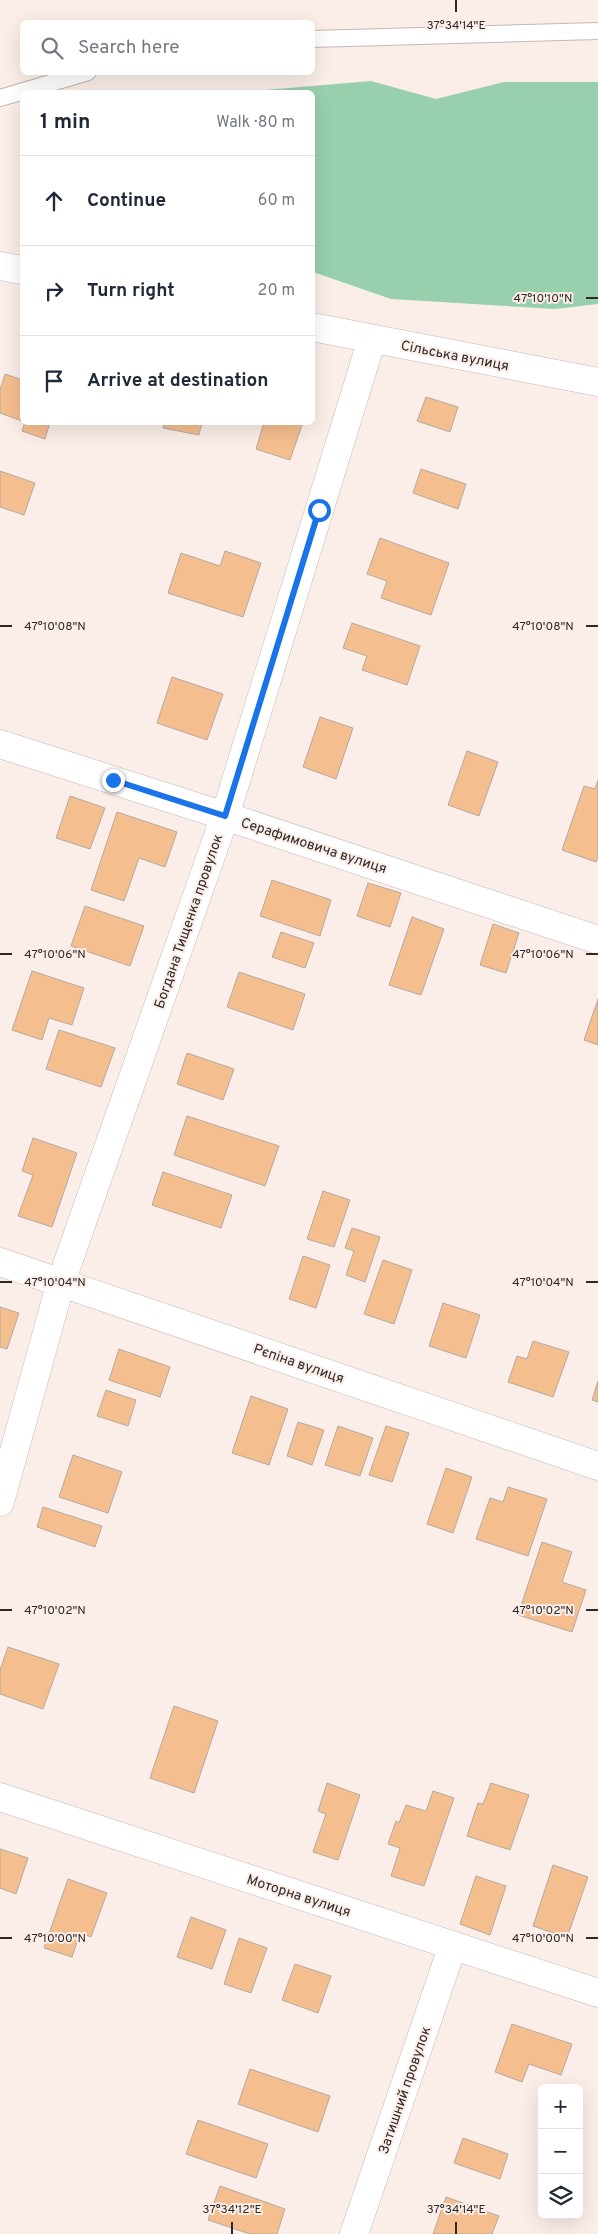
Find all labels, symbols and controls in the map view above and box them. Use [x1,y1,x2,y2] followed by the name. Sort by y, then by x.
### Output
[426,18,486,34] text: 37°34'14"E
[20,20,315,75] search box
[38,34,66,62] icon: search
[78,36,180,60] text: Search here
[40,109,90,136] text: 1 min
[216,113,295,133] text: Walk · 80 m
[40,187,68,215] icon: ahead
[87,189,166,213] text: Continue
[258,191,295,211] text: 60 m
[40,277,68,305] icon: right
[87,279,175,303] text: Turn right
[258,281,295,301] text: 20 m
[514,291,572,307] text: 47°10'10"N
[399,338,510,375] street label: Сільська вулиця
[40,367,68,395] icon: arrive
[87,369,268,393] text: Arrive at destination
[308,499,331,522] route start
[24,619,86,635] text: 47°10'08"N
[512,619,574,635] text: 47°10'08"N
[102,769,125,792] route end
[238,815,389,878] street label: Серафимовича вулиця
[151,832,227,1011] street label: Богдана Тищенка провулок
[24,947,86,963] text: 47°10'06"N
[512,947,574,963] text: 47°10'06"N
[24,1275,86,1291] text: 47°10'04"N
[512,1275,574,1291] text: 47°10'04"N
[251,1341,346,1388] street label: Рєпіна вулиця
[24,1603,86,1619] text: 47°10'02"N
[512,1603,574,1619] text: 47°10'02"N
[244,1872,353,1921] street label: Моторна вулиця
[24,1931,86,1947] text: 47°10'00"N
[512,1931,574,1947] text: 47°10'00"N
[376,2024,435,2157] street label: Затишний провулок
[538,2084,583,2219] map controls
[538,2084,583,2129] button: +
[538,2129,583,2174] button: −
[538,2174,583,2219] button: layers
[202,2202,262,2218] text: 37°34'12"E
[426,2202,486,2218] text: 37°34'14"E

